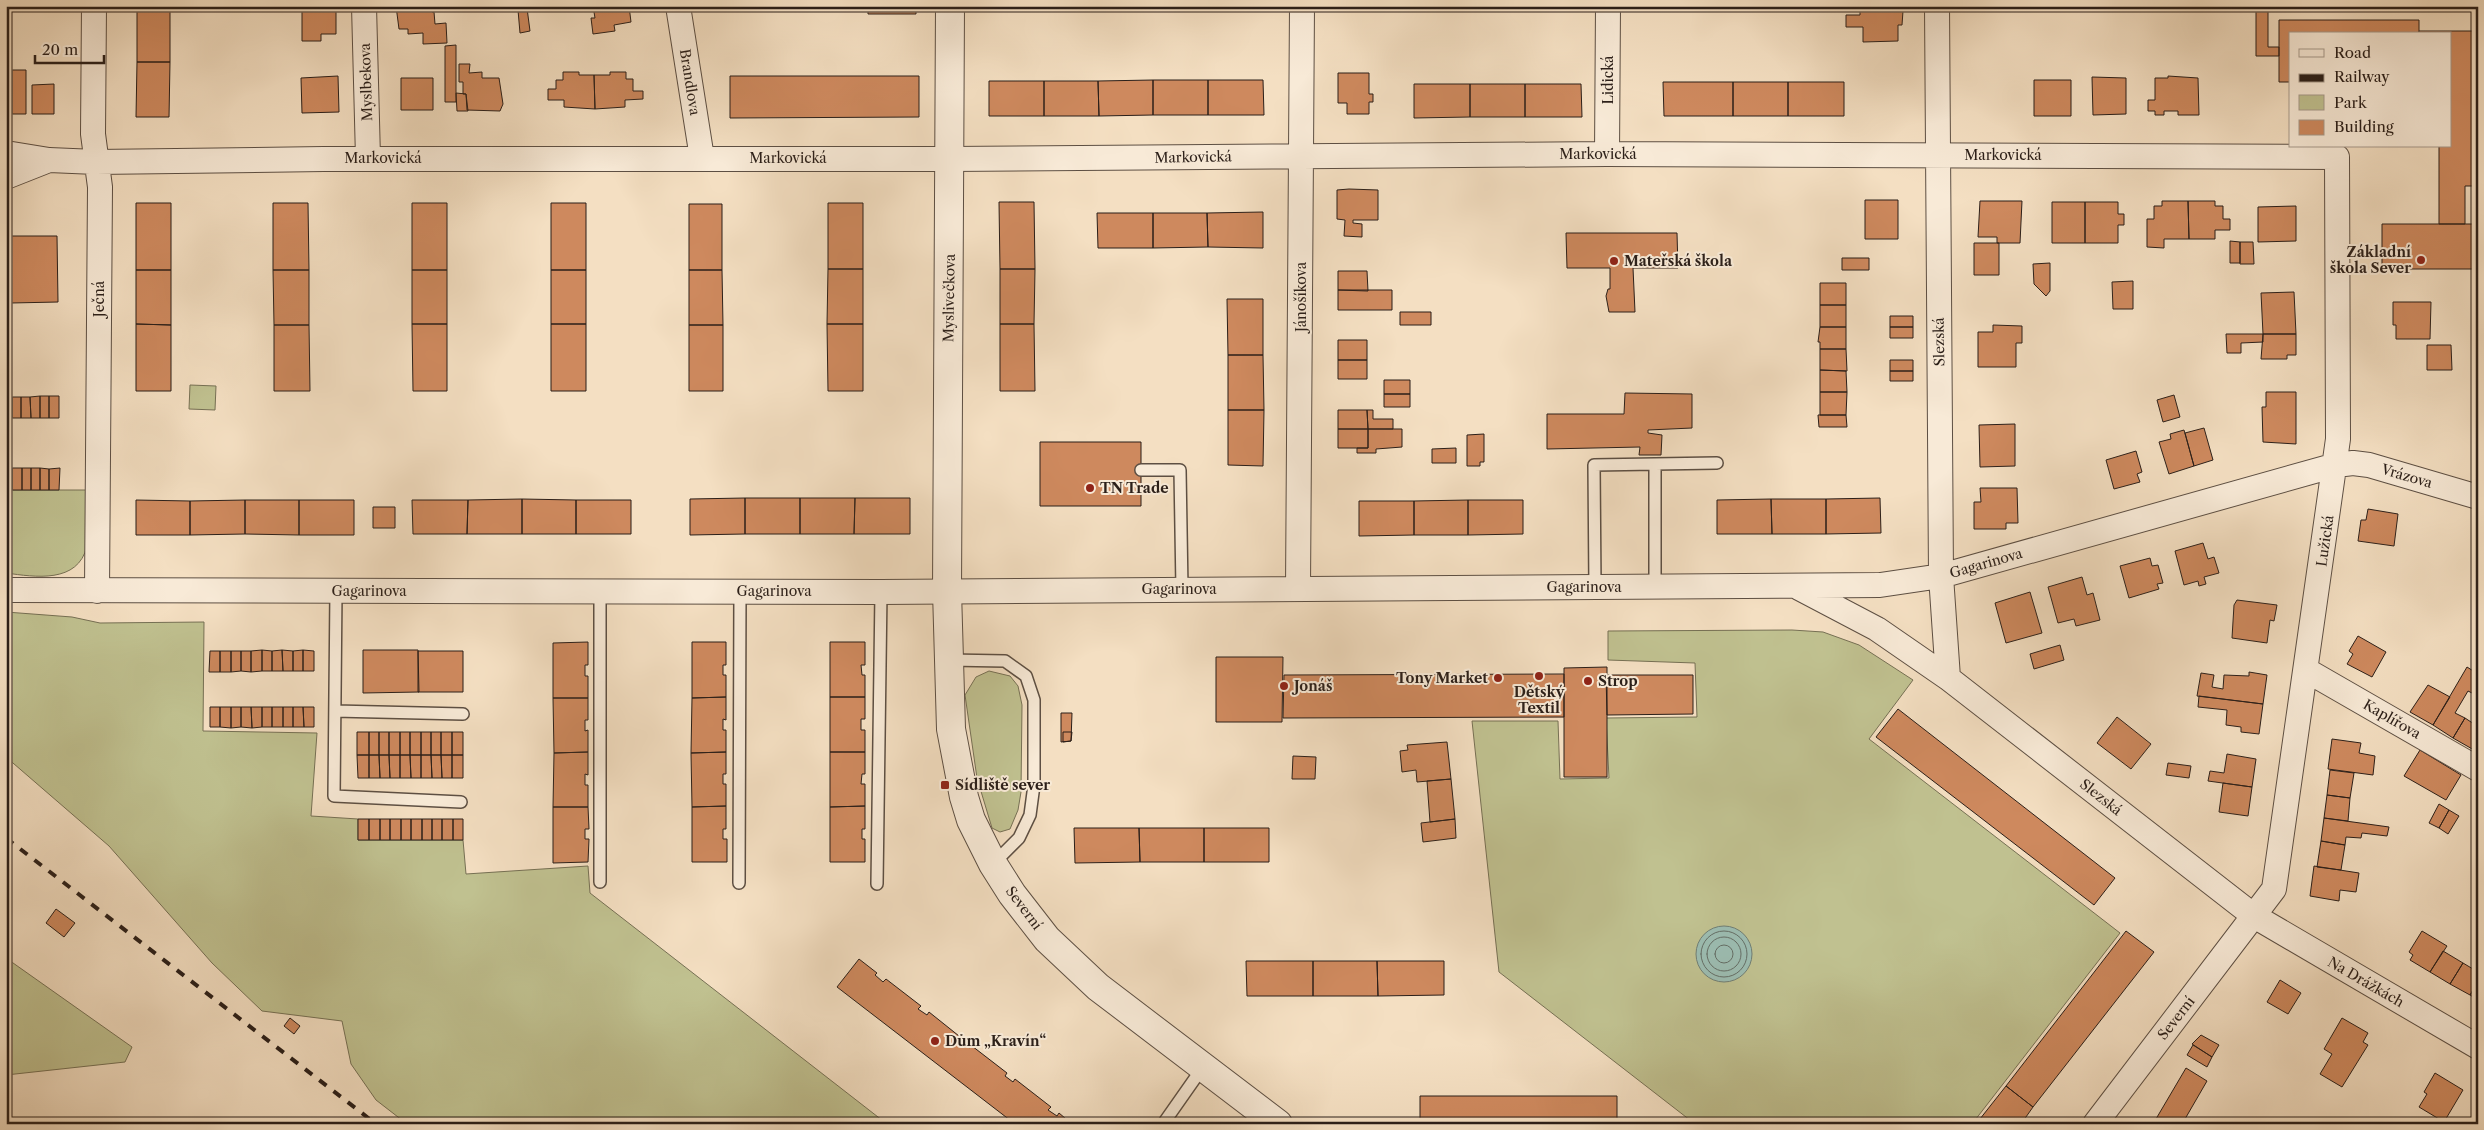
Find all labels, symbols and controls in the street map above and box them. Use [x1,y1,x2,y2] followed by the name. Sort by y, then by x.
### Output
[35,32,104,64] scale bar
[2289,32,2452,148] legend
[42,40,78,59] text: 20 m
[356,42,376,121] street label: Myslbekova
[2334,43,2371,62] text: Road
[676,47,704,117] street label: Brandlova
[1599,55,1617,104] street label: Lidická
[2334,67,2390,86] text: Railway
[2334,93,2368,112] text: Park
[2334,117,2394,136] text: Building
[1559,145,1637,163] street label: Markovická
[1964,146,2042,164] street label: Markovická
[1154,147,1232,167] street label: Markovická
[344,149,422,167] street label: Markovická
[749,149,827,167] street label: Markovická
[2330,243,2411,277] place label: Základní škola Sever
[1624,252,1733,270] place label: Mateřská škola
[939,253,959,342] street label: Myslivečkova
[2415,254,2427,266] marker: Základní škola Sever
[1608,255,1620,267] marker: Mateřská škola
[1292,261,1310,334] street label: Jánošíkova
[90,280,108,319] street label: Ječná
[1930,317,1948,367] street label: Slezská
[2378,460,2435,492] street label: Vrázova
[1100,479,1169,497] place label: TN Trade
[1084,482,1096,494] marker: TN Trade
[2312,513,2338,568] street label: Lužická
[1947,544,2025,582] street label: Gagarinova
[1546,578,1622,596] street label: Gagarinova
[1141,580,1217,598] street label: Gagarinova
[331,582,407,600] street label: Gagarinova
[736,582,812,600] street label: Gagarinova
[1396,669,1488,687] place label: Tony Market
[1533,670,1545,682] marker: Dětský Textil
[1492,672,1504,684] marker: Tony Market
[1598,672,1638,690] place label: Strop
[1582,675,1594,687] marker: Strop
[1291,677,1332,695] place label: Jonáš
[1278,680,1290,692] marker: Jonáš
[1514,683,1565,717] place label: Dětský Textil
[2360,695,2425,743] street label: Kaplířova
[2076,775,2126,820] street label: Slezská
[955,776,1050,794] place label: Sídliště sever
[939,779,951,791] marker: Sídliště sever
[1002,883,1046,933] street label: Severní
[2325,953,2408,1011] street label: Na Drážkách
[2154,993,2198,1043] street label: Severní
[945,1032,1046,1050] place label: Dům „Kravín“
[929,1035,941,1047] marker: Dům „Kravín“

